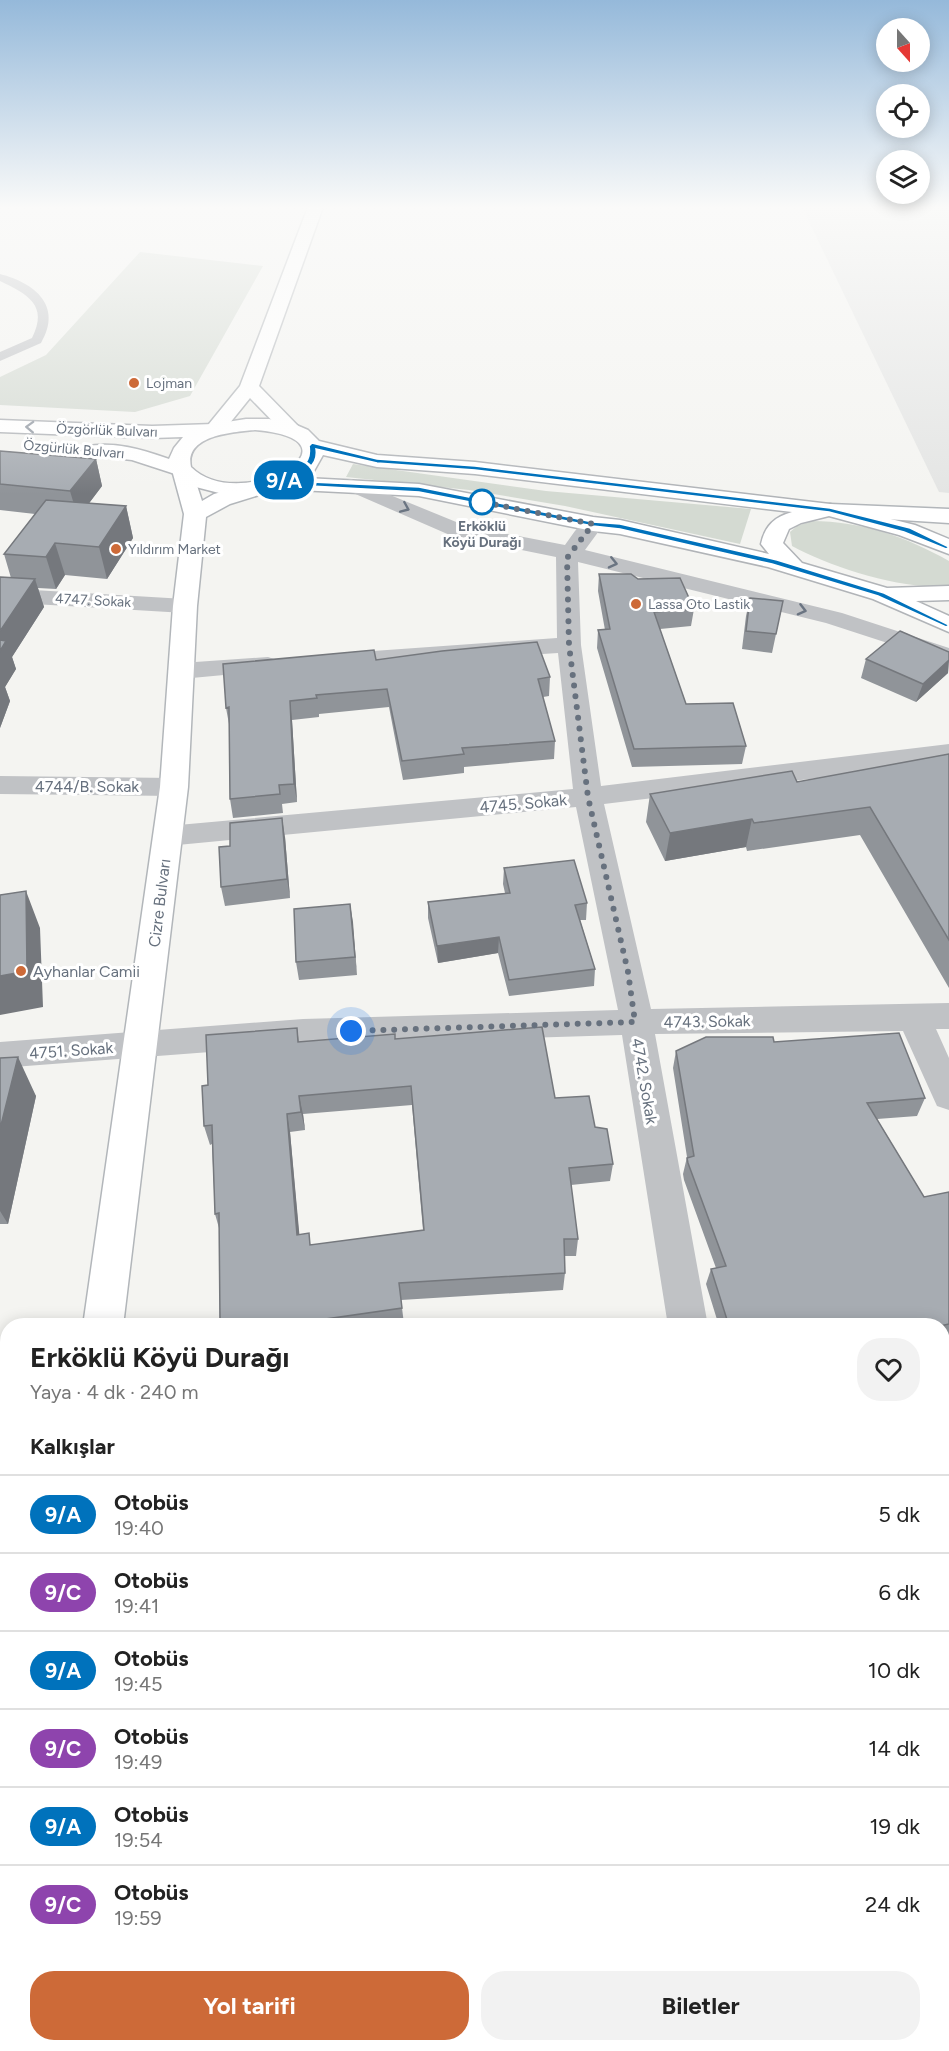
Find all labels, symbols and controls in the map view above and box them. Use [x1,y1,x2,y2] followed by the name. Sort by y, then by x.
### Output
[876,18,930,72] north arrow
[876,18,930,204] map controls
[876,84,930,138] button: locate
[876,150,930,204] button: layers
[146,375,192,392] place label: Lojman
[127,376,141,390] marker: Lojman
[26,420,35,433] one-way arrow
[56,420,158,441] street label: Özgörlük Bulvarı
[23,437,125,462] street label: Özgürlük Bulvarı
[250,460,318,500] line badge: 9/A
[266,468,302,493] text: 9/A
[469,489,495,515] marker: Erköklü Köyü Durağı
[399,501,410,513] one-way arrow
[443,518,521,551] place label: Erköklü Köyü Durağı
[128,541,221,558] place label: Yıldırım Market
[109,542,123,556] marker: Yıldırım Market
[608,556,618,569] one-way arrow
[55,590,132,611] street label: 4747. Sokak
[648,596,750,613] place label: Lassa Oto Lastik
[629,597,643,611] marker: Lassa Oto Lastik
[797,602,807,615] one-way arrow
[35,777,139,796] street label: 4744/B. Sokak
[479,790,568,817] street label: 4745. Sokak
[145,858,174,948] street label: Cizre Bulvarı
[33,962,140,981] place label: Ayhanlar Camii
[14,964,28,978] marker: Ayhanlar Camii
[663,1011,751,1032] street label: 4743. Sokak
[336,1016,366,1046] your location
[628,1036,661,1126] street label: 4742. Sokak
[28,1038,114,1063] street label: 4751. Sokak
[857,1338,920,1401] button: heart
[30,1340,290,1374] text: Erköklü Köyü Durağı
[30,1380,199,1404] text: Yaya · 4 dk · 240 m
[30,1433,115,1460] text: Kalkışlar
[114,1489,189,1516] text: Otobüs
[878,1501,920,1528] text: 5 dk
[45,1502,81,1527] text: 9/A
[114,1516,164,1540] text: 19:40
[114,1567,189,1594] text: Otobüs
[879,1579,920,1606] text: 6 dk
[45,1580,81,1605] text: 9/C
[114,1594,159,1618] text: 19:41
[114,1645,189,1672] text: Otobüs
[868,1657,920,1684] text: 10 dk
[45,1658,81,1683] text: 9/A
[114,1672,163,1696] text: 19:45
[114,1723,189,1750] text: Otobüs
[868,1735,920,1762] text: 14 dk
[45,1736,81,1761] text: 9/C
[114,1750,162,1774] text: 19:49
[114,1801,189,1828] text: Otobüs
[869,1813,920,1840] text: 19 dk
[45,1814,81,1839] text: 9/A
[114,1828,163,1852] text: 19:54
[114,1879,189,1906] text: Otobüs
[865,1891,920,1918] text: 24 dk
[45,1892,81,1917] text: 9/C
[114,1906,161,1930] text: 19:59
[30,1971,469,2040] button: Yol tarifi
[481,1971,920,2040] button: Biletler

